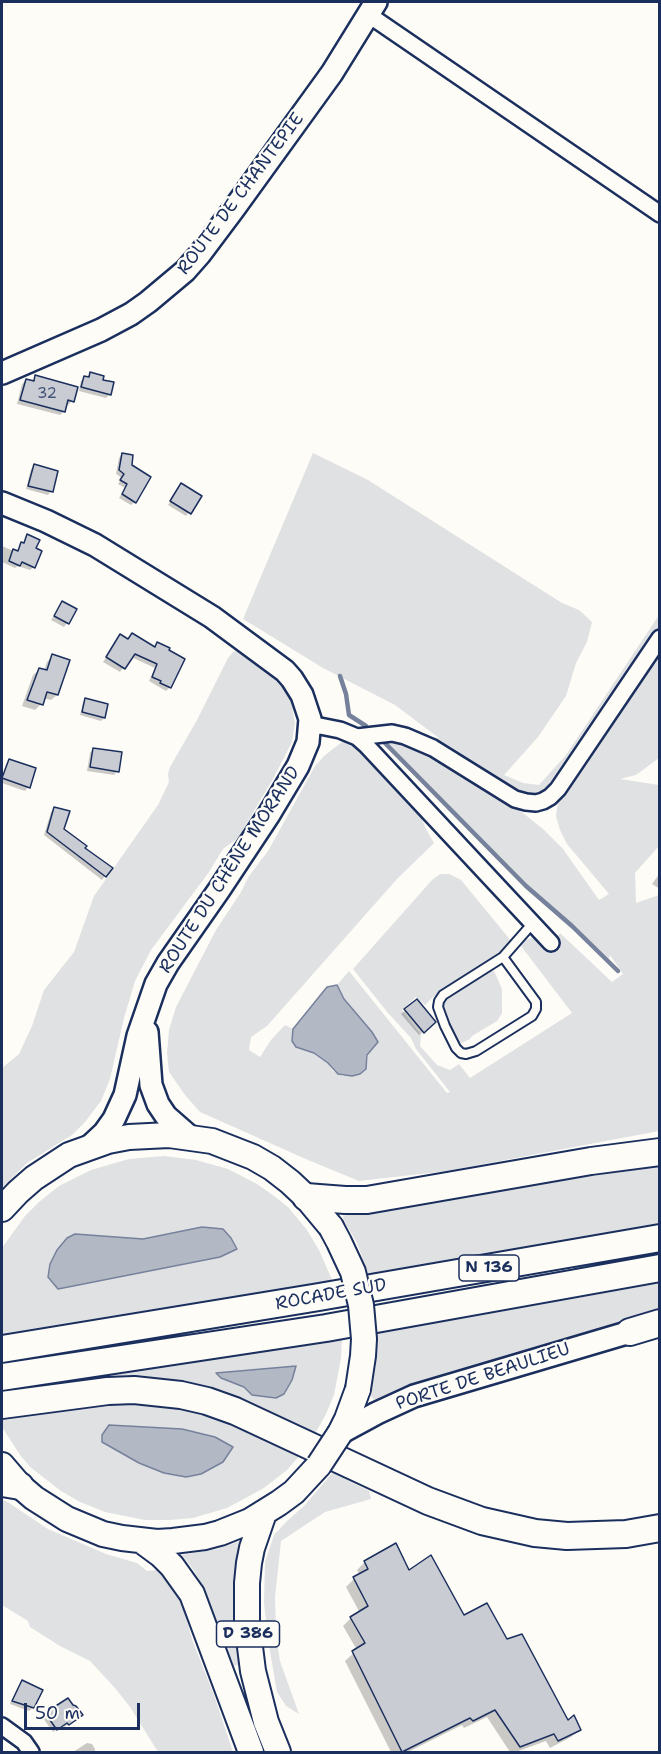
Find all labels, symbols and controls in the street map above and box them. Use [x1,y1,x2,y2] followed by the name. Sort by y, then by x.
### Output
[173,109,309,279] street label: ROUTE DE CHANTEPIE
[37,385,57,403] house number: 32
[155,763,305,977] street label: ROUTE DU CHÊNE MORAND
[459,1255,519,1281] road number: N 136
[274,1275,388,1315] street label: ROCADE SUD
[393,1339,573,1415] street label: PORTE DE BEAULIEU
[216,1621,280,1647] road number: D 386
[27,1691,142,1729] scale bar
[35,1701,80,1725] text: 50 m

